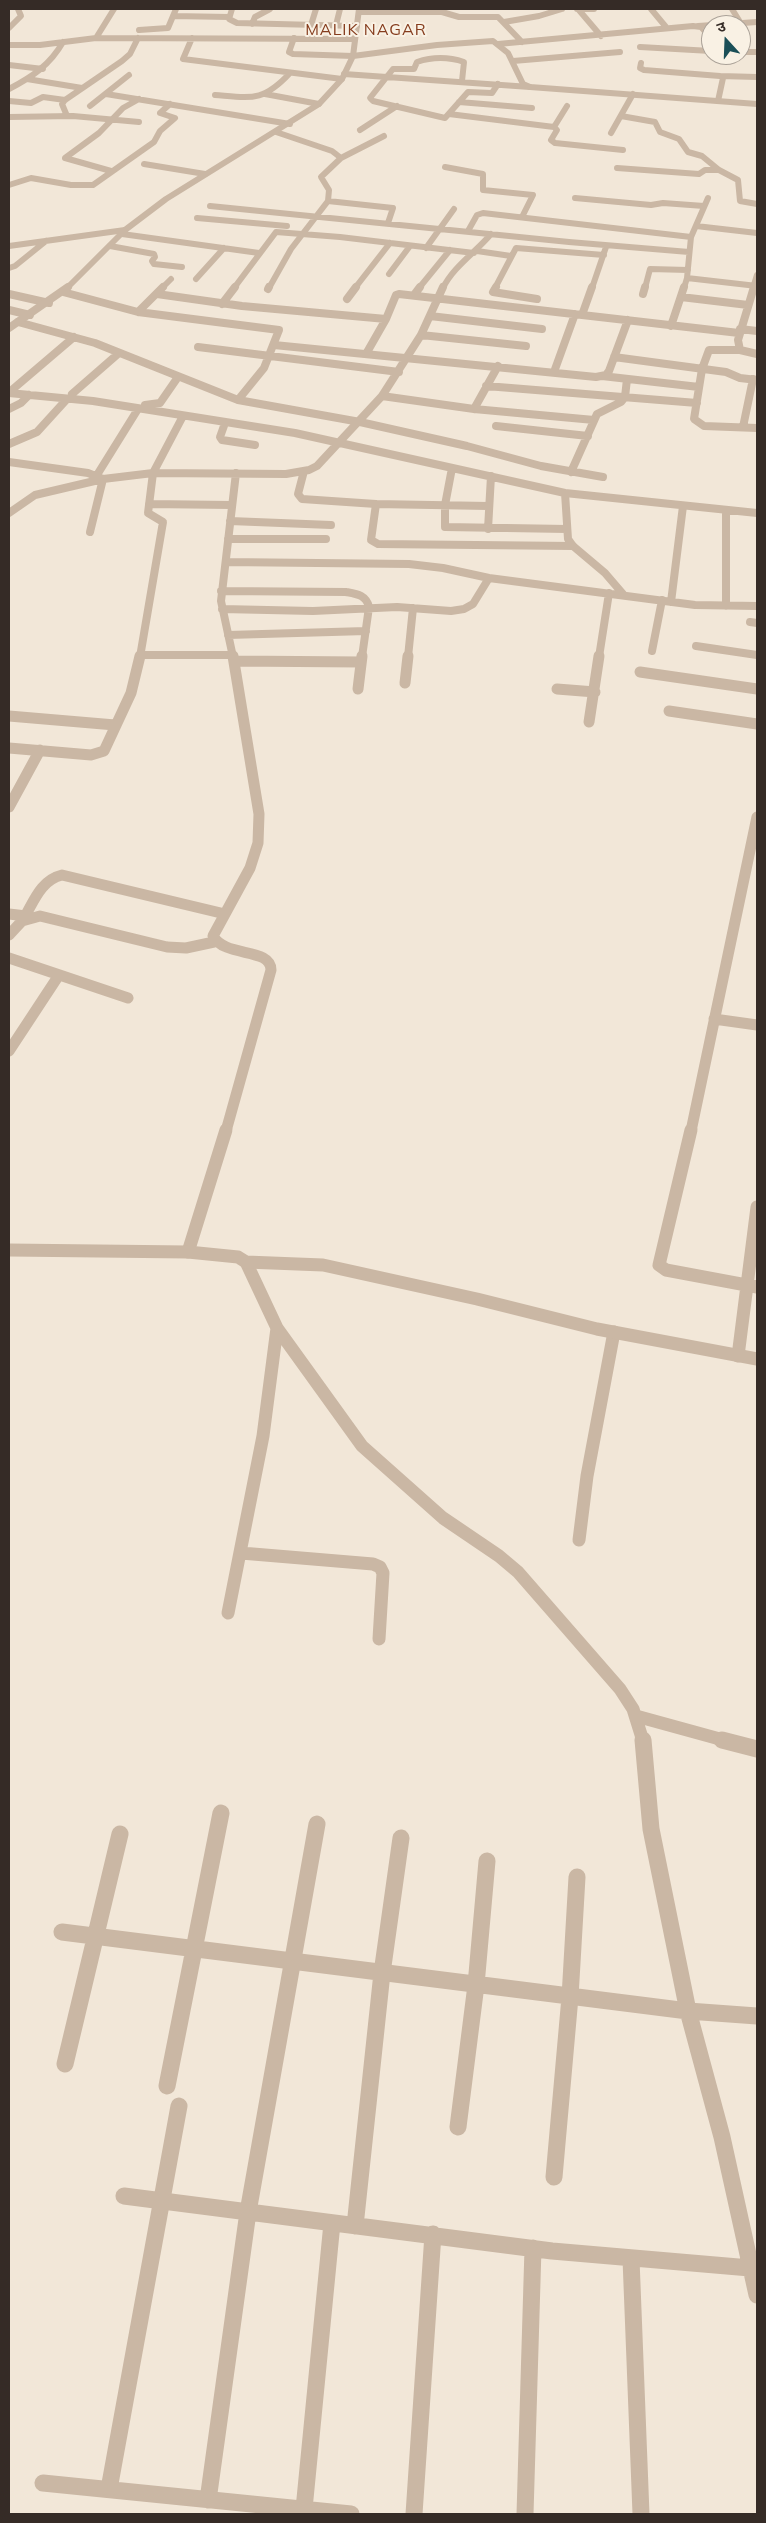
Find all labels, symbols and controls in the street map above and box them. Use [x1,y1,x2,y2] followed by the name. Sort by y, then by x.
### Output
[701,15,751,65] north arrow
[714,17,728,37] text: उ
[304,20,428,40] district label: MALIK NAGAR

